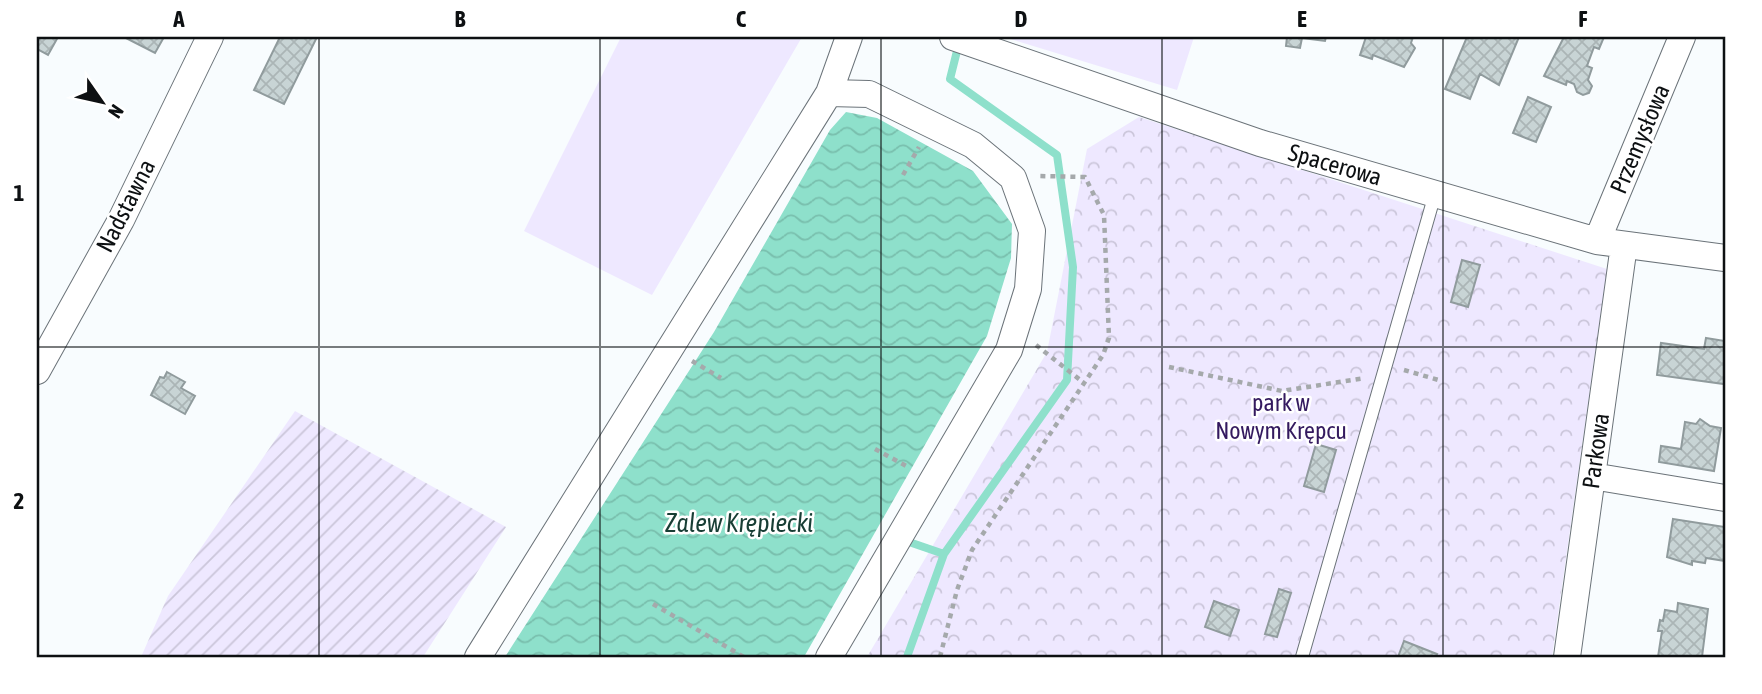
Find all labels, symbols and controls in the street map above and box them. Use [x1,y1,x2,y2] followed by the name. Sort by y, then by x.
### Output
[172,6,185,32] text: A
[455,6,466,32] text: B
[736,6,747,32] text: C
[1015,6,1028,32] text: D
[1297,6,1307,32] text: E
[1578,6,1588,32] text: F
[66,66,136,136] north arrow
[1604,80,1675,198] street label: Przemysłowa
[104,101,128,122] text: N
[1285,138,1385,191] street label: Spacerowa
[91,155,160,257] street label: Nadstawna
[14,180,25,206] text: 1
[1215,389,1347,444] park label: park w Nowym Krępcu
[1577,411,1614,490] street label: Parkowa
[14,488,24,514] text: 2
[665,508,813,538] water label: Zalew Krępiecki

